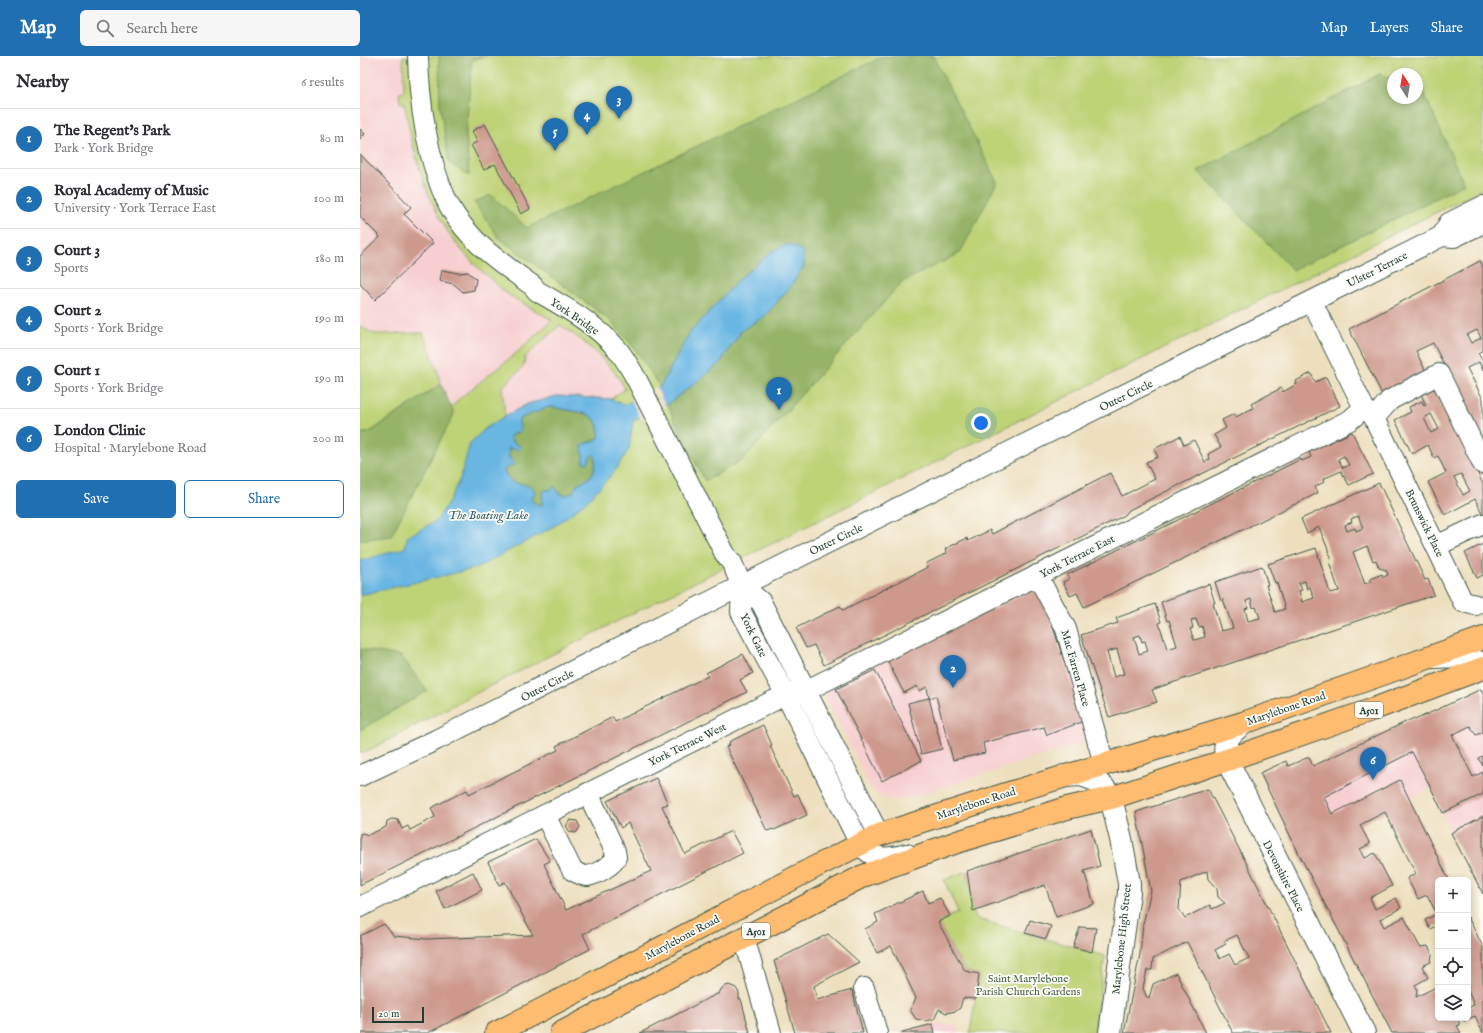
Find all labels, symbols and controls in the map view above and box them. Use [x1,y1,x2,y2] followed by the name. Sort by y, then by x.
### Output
[80,10,360,46] search box
[20,16,56,40] text: Map
[94,17,116,39] icon: search
[126,19,198,38] text: Search here
[1321,19,1348,37] text: Map
[1370,19,1409,37] text: Layers
[1431,19,1463,37] text: Share
[1387,68,1423,104] north arrow
[16,72,69,93] text: Nearby
[301,74,344,91] text: 6 results
[606,86,632,119] pin: 3
[574,102,600,135] pin: 4
[542,118,568,151] pin: 5
[54,121,171,140] text: The Regent's Park
[27,130,31,147] text: 1
[320,130,344,147] text: 80 m
[54,140,154,157] text: Park · York Bridge
[54,181,209,200] text: Royal Academy of Music
[26,190,32,207] text: 2
[314,190,344,207] text: 100 m
[54,200,216,217] text: University · York Terrace East
[54,241,100,260] text: Court 3
[1345,249,1410,291] street label: Ulster Terrace
[27,250,31,267] text: 3
[315,250,344,267] text: 180 m
[54,260,89,277] text: Sports
[547,295,602,338] street label: York Bridge
[54,301,102,320] text: Court 2
[26,310,32,327] text: 4
[314,310,344,327] text: 190 m
[54,320,163,337] text: Sports · York Bridge
[54,361,100,380] text: Court 1
[27,370,31,387] text: 5
[314,370,344,387] text: 190 m
[766,377,792,410] pin: 1
[1097,377,1155,415] street label: Outer Circle
[54,380,163,397] text: Sports · York Bridge
[971,413,991,433] your location
[54,421,145,440] text: London Clinic
[26,430,32,447] text: 6
[312,430,344,447] text: 200 m
[54,440,207,457] text: Hospital · Marylebone Road
[16,480,176,518] button: Save
[184,480,344,518] button: Share
[1402,487,1447,560] street label: Brunswick Place
[448,508,528,524] water label: The Boating Lake
[807,521,865,559] street label: Outer Circle
[1038,532,1117,582] street label: York Terrace East
[736,611,770,660] street label: York Gate
[1057,628,1093,708] street label: Mac Farren Place
[940,655,966,688] pin: 2
[519,667,576,705] street label: Outer Circle
[1245,689,1328,729] street label: Marylebone Road
[1355,702,1383,718] road number: A501
[646,720,729,770] street label: York Terrace West
[1360,747,1386,780] pin: 6
[935,785,1018,823] street label: Marylebone Road
[1259,838,1307,915] street label: Devonshire Place
[1435,877,1471,1021] map controls
[1435,877,1471,913] button: +
[1109,883,1135,995] street label: Marylebone High Street
[643,912,722,963] street label: Marylebone Road
[1435,913,1471,949] button: −
[742,923,770,939] road number: A501
[1435,949,1471,985] button: locate
[976,972,1080,999] park label: Saint Marylebone Parish Church Gardens
[1435,985,1471,1021] button: layers
[372,1005,424,1024] scale bar
[378,1007,399,1021] text: 20 m

